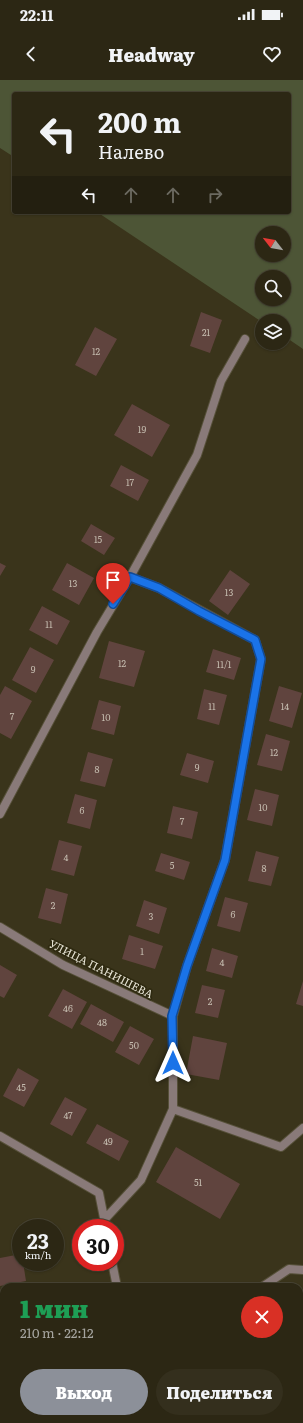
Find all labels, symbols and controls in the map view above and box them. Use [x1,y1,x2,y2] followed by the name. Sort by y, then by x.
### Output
[20,3,53,26] text: 22:11
[108,41,195,68] text: Headway
[20,43,42,65] icon: back
[261,43,283,65] icon: heart
[98,100,181,142] text: 200 m
[32,108,84,160] icon: left
[98,138,164,165] text: Налево
[78,184,100,206] icon: left
[120,184,142,206] icon: ahead
[162,184,184,206] icon: ahead
[204,184,226,206] icon: right
[255,226,291,262] north arrow
[255,226,291,350] map controls
[255,270,291,306] button: search
[255,314,291,350] button: layers
[202,325,210,339] house number: 21
[92,344,101,358] house number: 12
[138,422,146,436] house number: 19
[126,475,134,489] house number: 17
[94,532,103,546] house number: 15
[96,563,130,604] pin
[102,569,124,591] icon: arrive
[69,576,77,590] house number: 13
[225,585,233,599] house number: 13
[45,617,53,631] house number: 11
[118,656,127,670] house number: 12
[217,657,232,671] house number: 11/1
[31,662,36,676] house number: 9
[208,699,216,713] house number: 11
[281,699,289,713] house number: 14
[10,709,15,723] house number: 7
[102,710,110,724] house number: 10
[270,745,279,759] house number: 12
[195,760,200,774] house number: 9
[95,762,100,776] house number: 8
[259,800,267,814] house number: 10
[80,803,85,817] house number: 6
[180,814,185,828] house number: 7
[64,850,69,864] house number: 4
[170,858,175,872] house number: 5
[262,861,267,875] house number: 8
[51,898,56,912] house number: 2
[231,907,236,921] house number: 6
[149,909,154,923] house number: 3
[47,935,156,1001] street label: УЛИЦА ПАНИШЕВА
[140,944,144,958] house number: 1
[220,955,225,969] house number: 4
[208,994,213,1008] house number: 2
[63,1001,73,1015] house number: 46
[97,1015,107,1029] house number: 48
[129,1038,139,1052] house number: 50
[152,1042,194,1084] position arrow
[16,1080,26,1094] house number: 45
[63,1108,73,1122] house number: 47
[103,1134,113,1148] house number: 49
[194,1175,202,1189] house number: 51
[72,1219,124,1271] speed limit sign: 30
[27,1225,49,1255] text: 23
[25,1247,51,1262] text: km/h
[20,1290,88,1325] text: 1 мин
[241,1296,283,1338] button: close
[20,1323,94,1342] text: 210 m · 22:12
[20,1369,148,1415] button: Выход
[156,1369,283,1415] button: Поделиться

